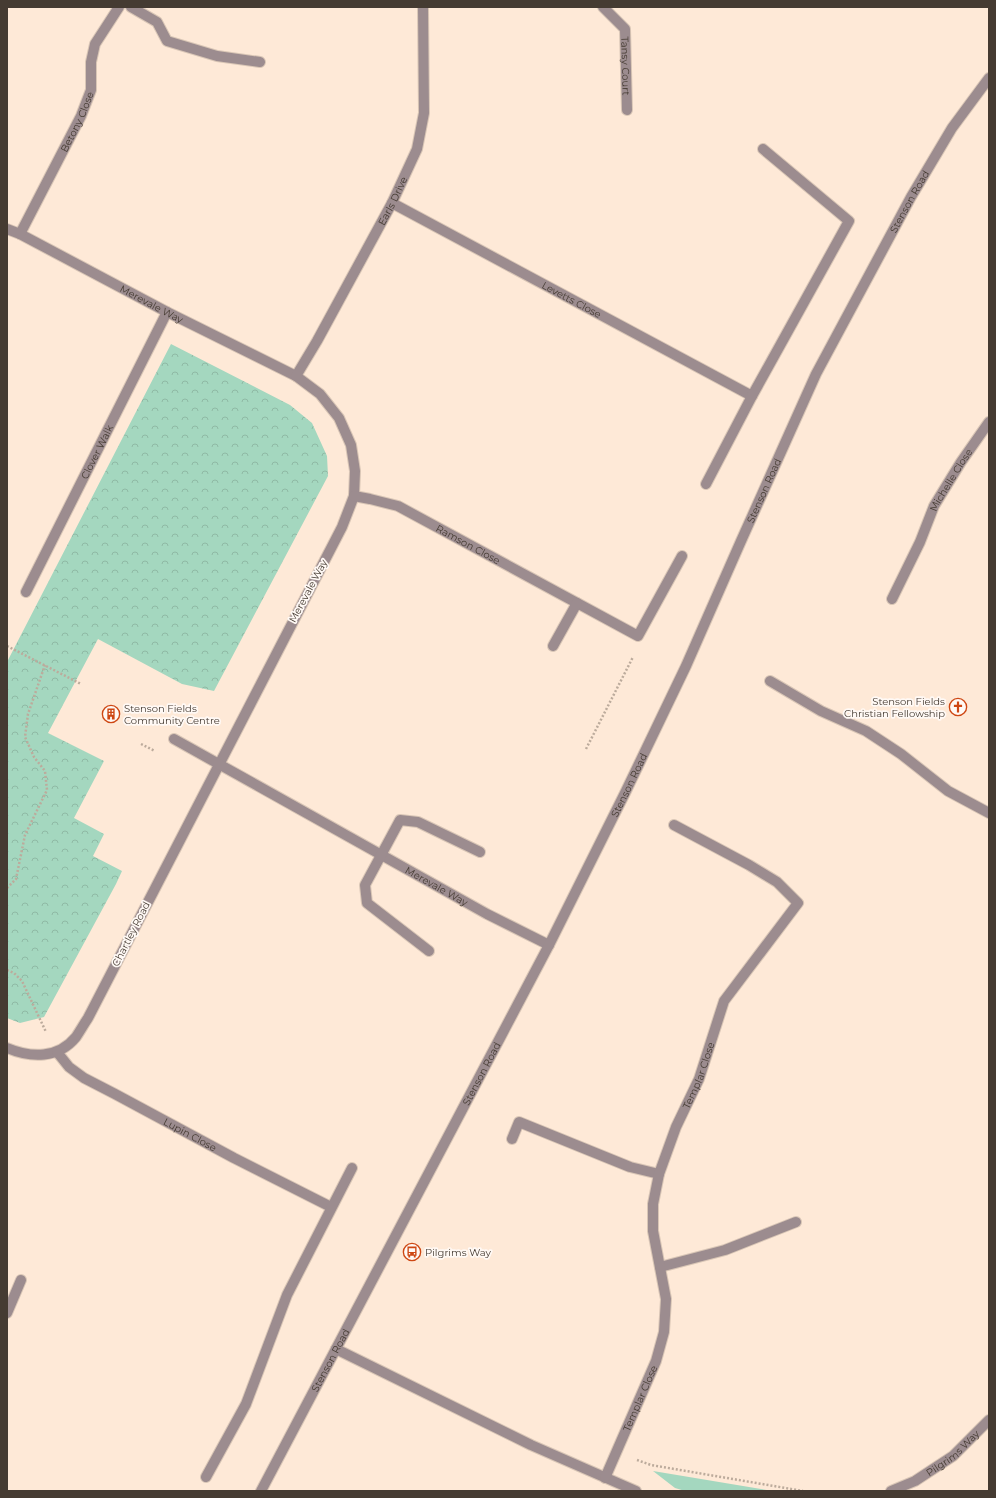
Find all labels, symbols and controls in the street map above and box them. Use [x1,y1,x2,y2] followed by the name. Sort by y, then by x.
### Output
[619,36,633,96] street label: Tansy Court
[57,90,96,154] street label: Betony Close
[887,168,932,235] street label: Stenson Road
[375,174,410,227] street label: Earls Drive
[540,278,604,321] street label: Levetts Close
[118,282,186,326] street label: Merevale Way
[78,422,116,481] street label: Clover Walk
[926,446,975,513] street label: Michelle Close
[743,456,784,525] street label: Stenson Road
[434,521,503,567] street label: Ramson Close
[286,557,330,625] street label: Merevale Way
[844,695,945,720] place label: Stenson Fields Christian Fellowship
[948,697,968,717] church icon: Stenson Fields Christian Fellowship
[124,702,220,727] place label: Stenson Fields Community Centre
[101,704,121,724] building icon: Stenson Fields Community Centre
[608,751,650,819] street label: Stenson Road
[403,863,471,909] street label: Merevale Way
[109,899,153,969] street label: Chartley Road
[459,1040,503,1107] street label: Stenson Road
[679,1040,717,1111] street label: Templar Close
[161,1115,219,1154] street label: Lupin Close
[402,1242,422,1262] bus stop icon: Pilgrims Way
[425,1246,491,1259] place label: Pilgrims Way
[308,1326,352,1394] street label: Stenson Road
[620,1363,660,1433] street label: Templar Close
[923,1427,982,1479] street label: Pilgrims Way

